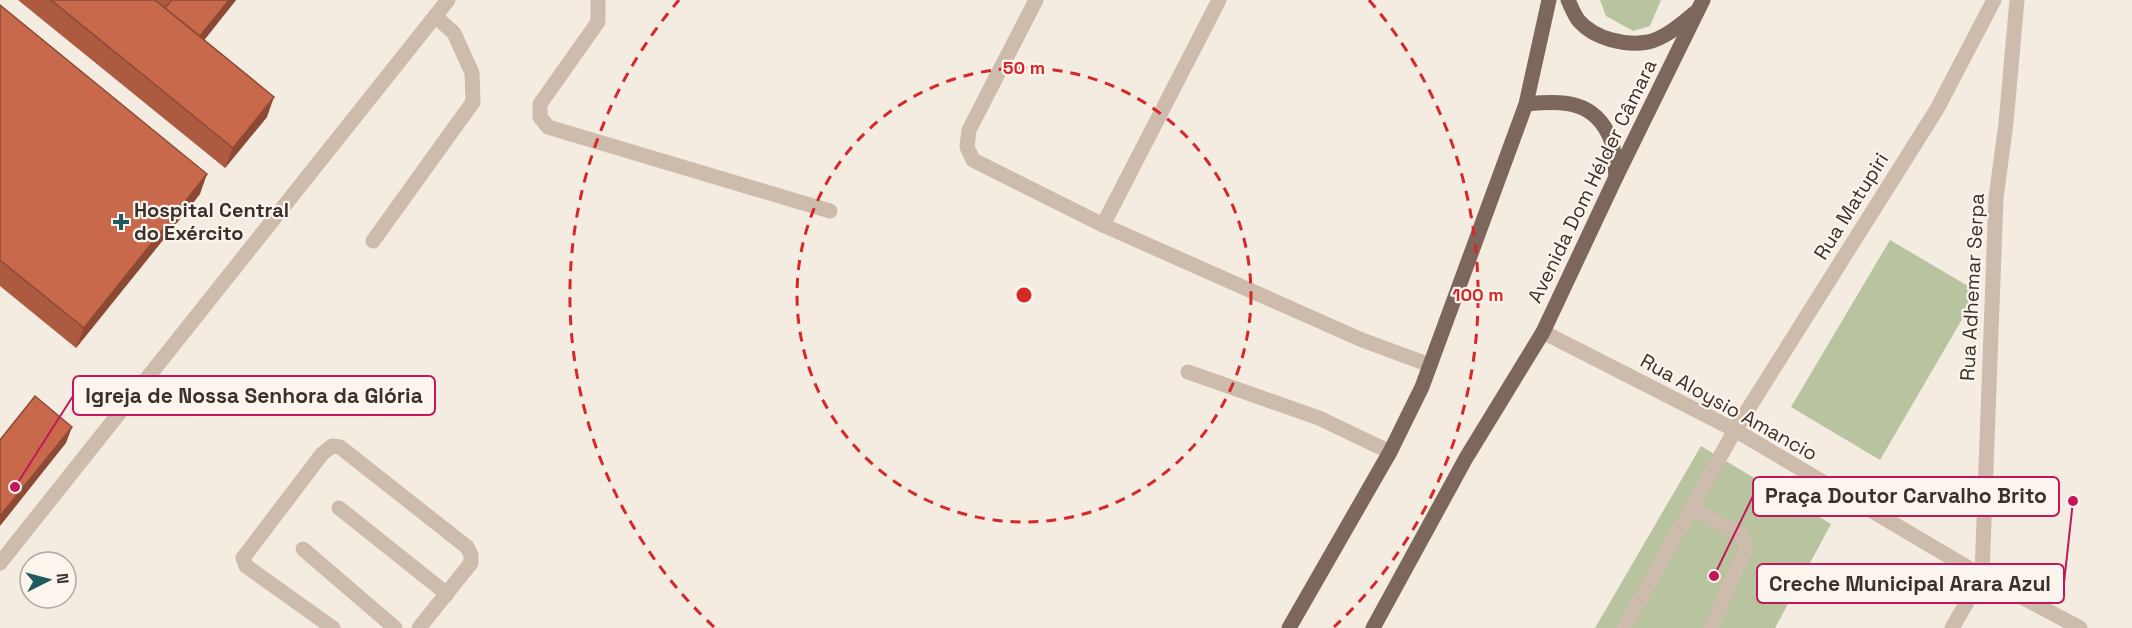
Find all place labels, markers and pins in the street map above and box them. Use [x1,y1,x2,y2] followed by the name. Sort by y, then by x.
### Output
[134,197,289,246] place label: Hospital Central do Exército
[112,213,130,231] marker: Hospital Central do Exército
[1014,285,1034,305] centre of rings
[73,376,435,415] callout: Igreja de Nossa Senhora da Glória
[1753,477,2059,516] callout: Praça Doutor Carvalho Brito
[1757,564,2064,603] callout: Creche Municipal Arara Azul

